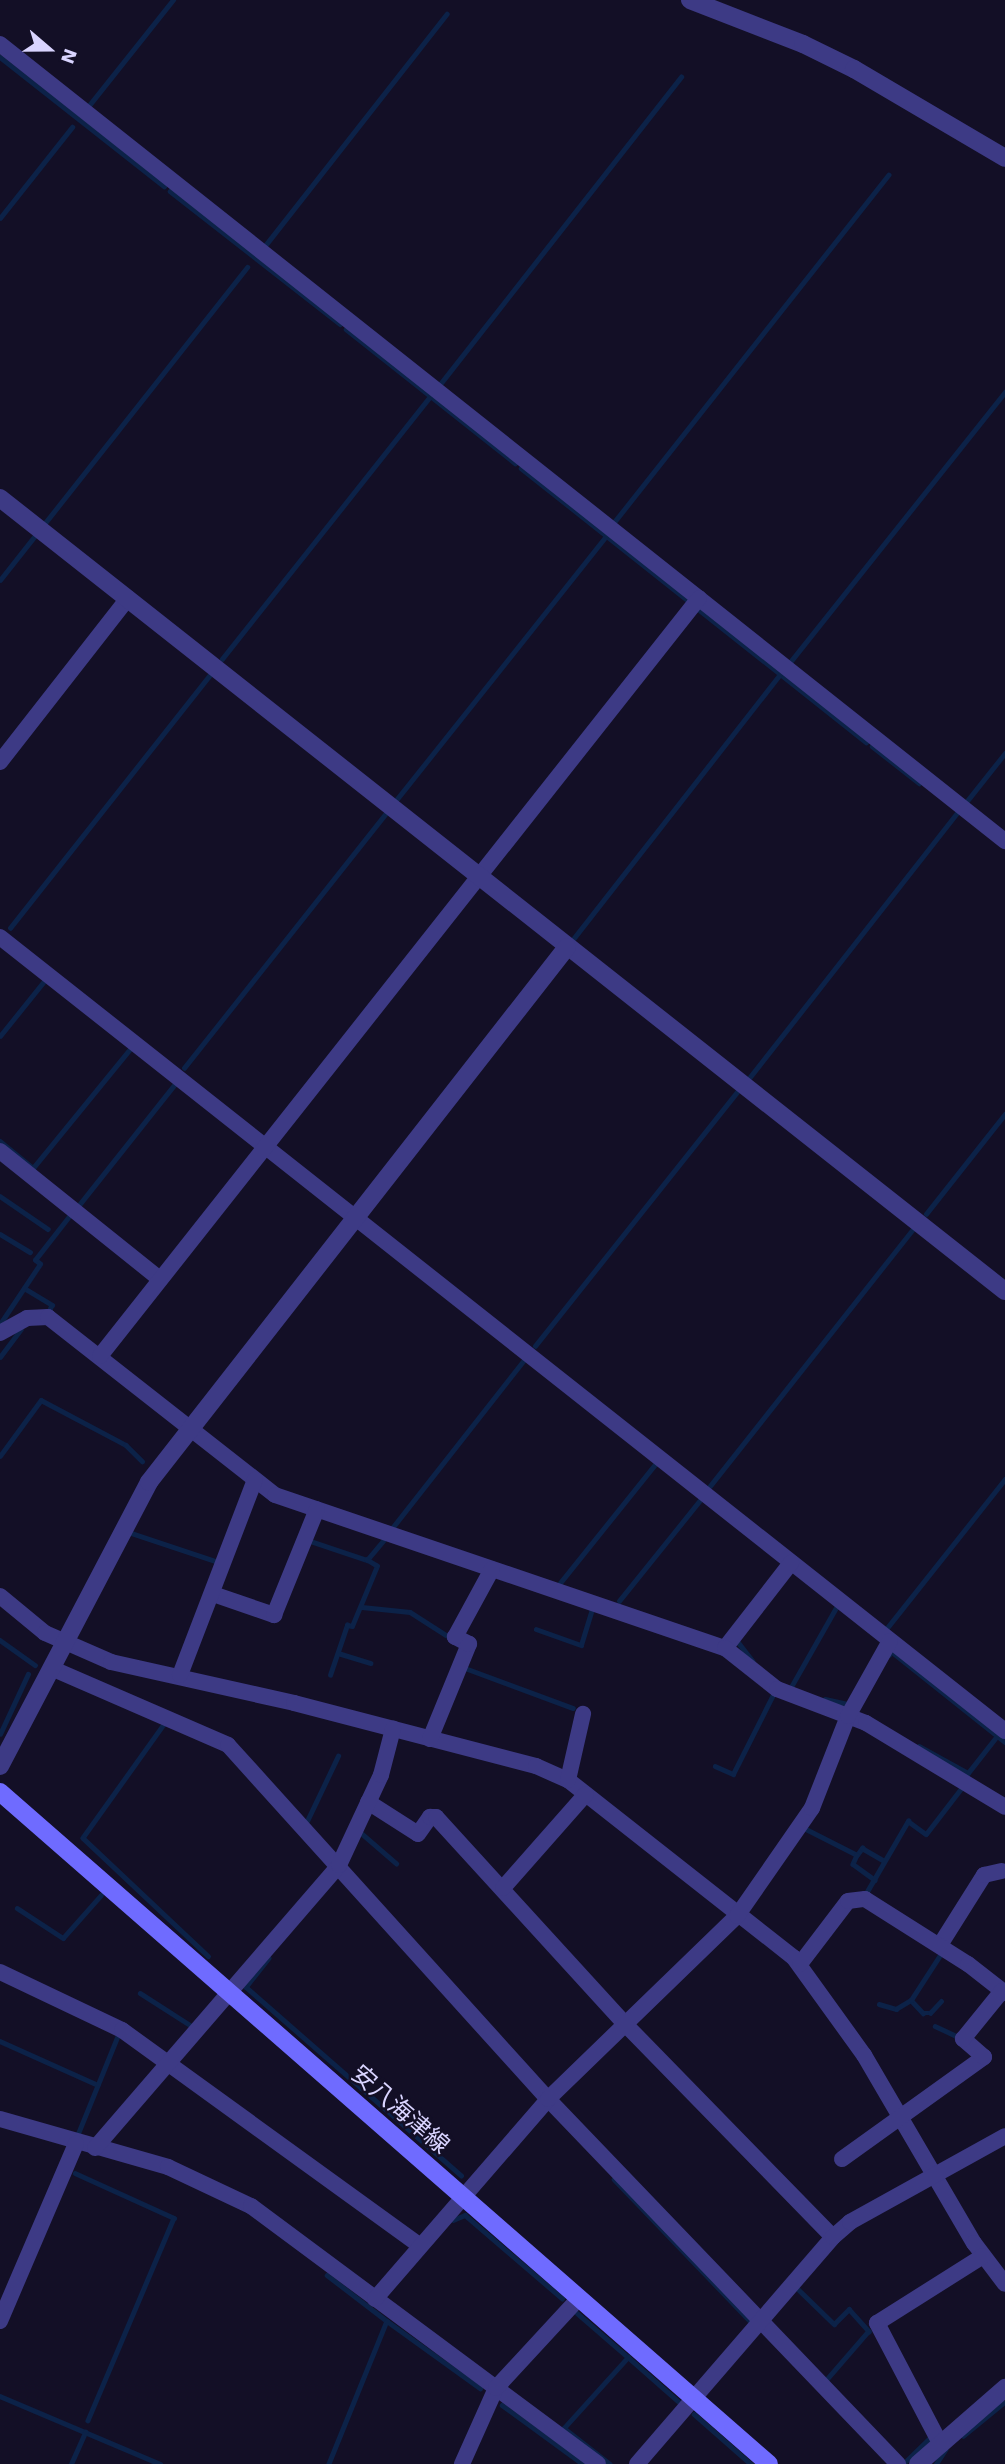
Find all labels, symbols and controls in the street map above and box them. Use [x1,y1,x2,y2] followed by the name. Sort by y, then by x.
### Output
[14,14,84,84] north arrow
[56,46,82,67] text: N
[345,2060,455,2160] street label: 安八海津線

